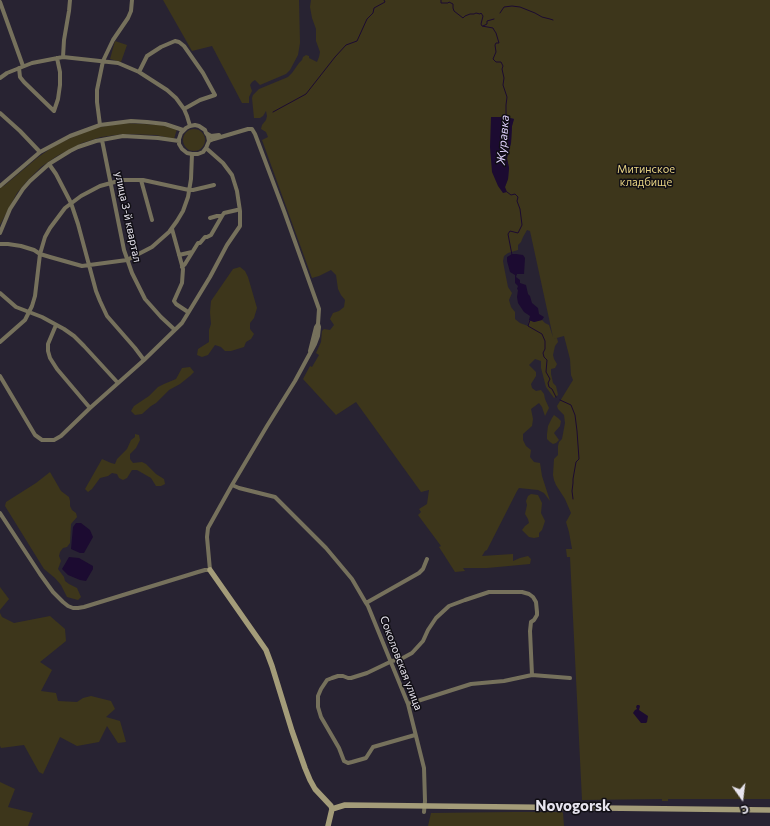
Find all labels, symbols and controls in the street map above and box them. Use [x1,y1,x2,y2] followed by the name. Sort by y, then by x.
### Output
[494,114,512,166] water label: Журавка
[617,162,675,188] park label: Митинское кладбище
[112,170,144,264] street label: улица 3-й квартал
[377,614,425,712] street label: Соколовская улица
[722,778,762,818] north arrow
[535,797,611,815] district label: Novogorsk
[740,803,750,817] text: С

